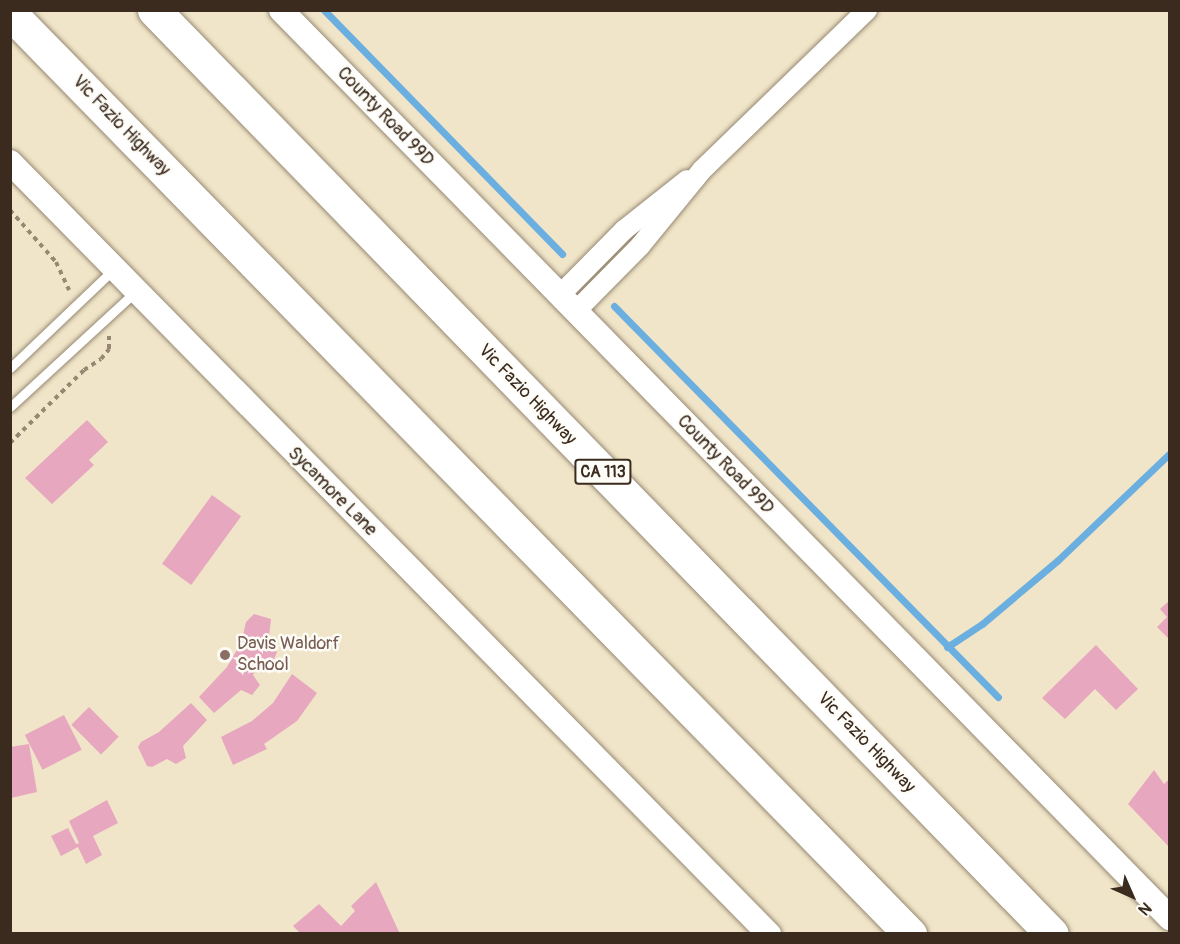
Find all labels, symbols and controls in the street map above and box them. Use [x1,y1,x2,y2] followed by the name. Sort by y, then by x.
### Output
[332,63,438,171] street label: County Road 99D
[67,71,175,181] street label: Vic Fazio Highway
[473,340,581,450] street label: Vic Fazio Highway
[672,411,778,519] street label: County Road 99D
[283,443,381,541] street label: Sycamore Lane
[573,459,633,485] road number: CA 113
[237,634,340,676] place label: Davis Waldorf School
[218,648,232,662] marker: Davis Waldorf School
[812,688,920,798] street label: Vic Fazio Highway
[1102,866,1162,926] north arrow
[1134,898,1156,920] text: N

